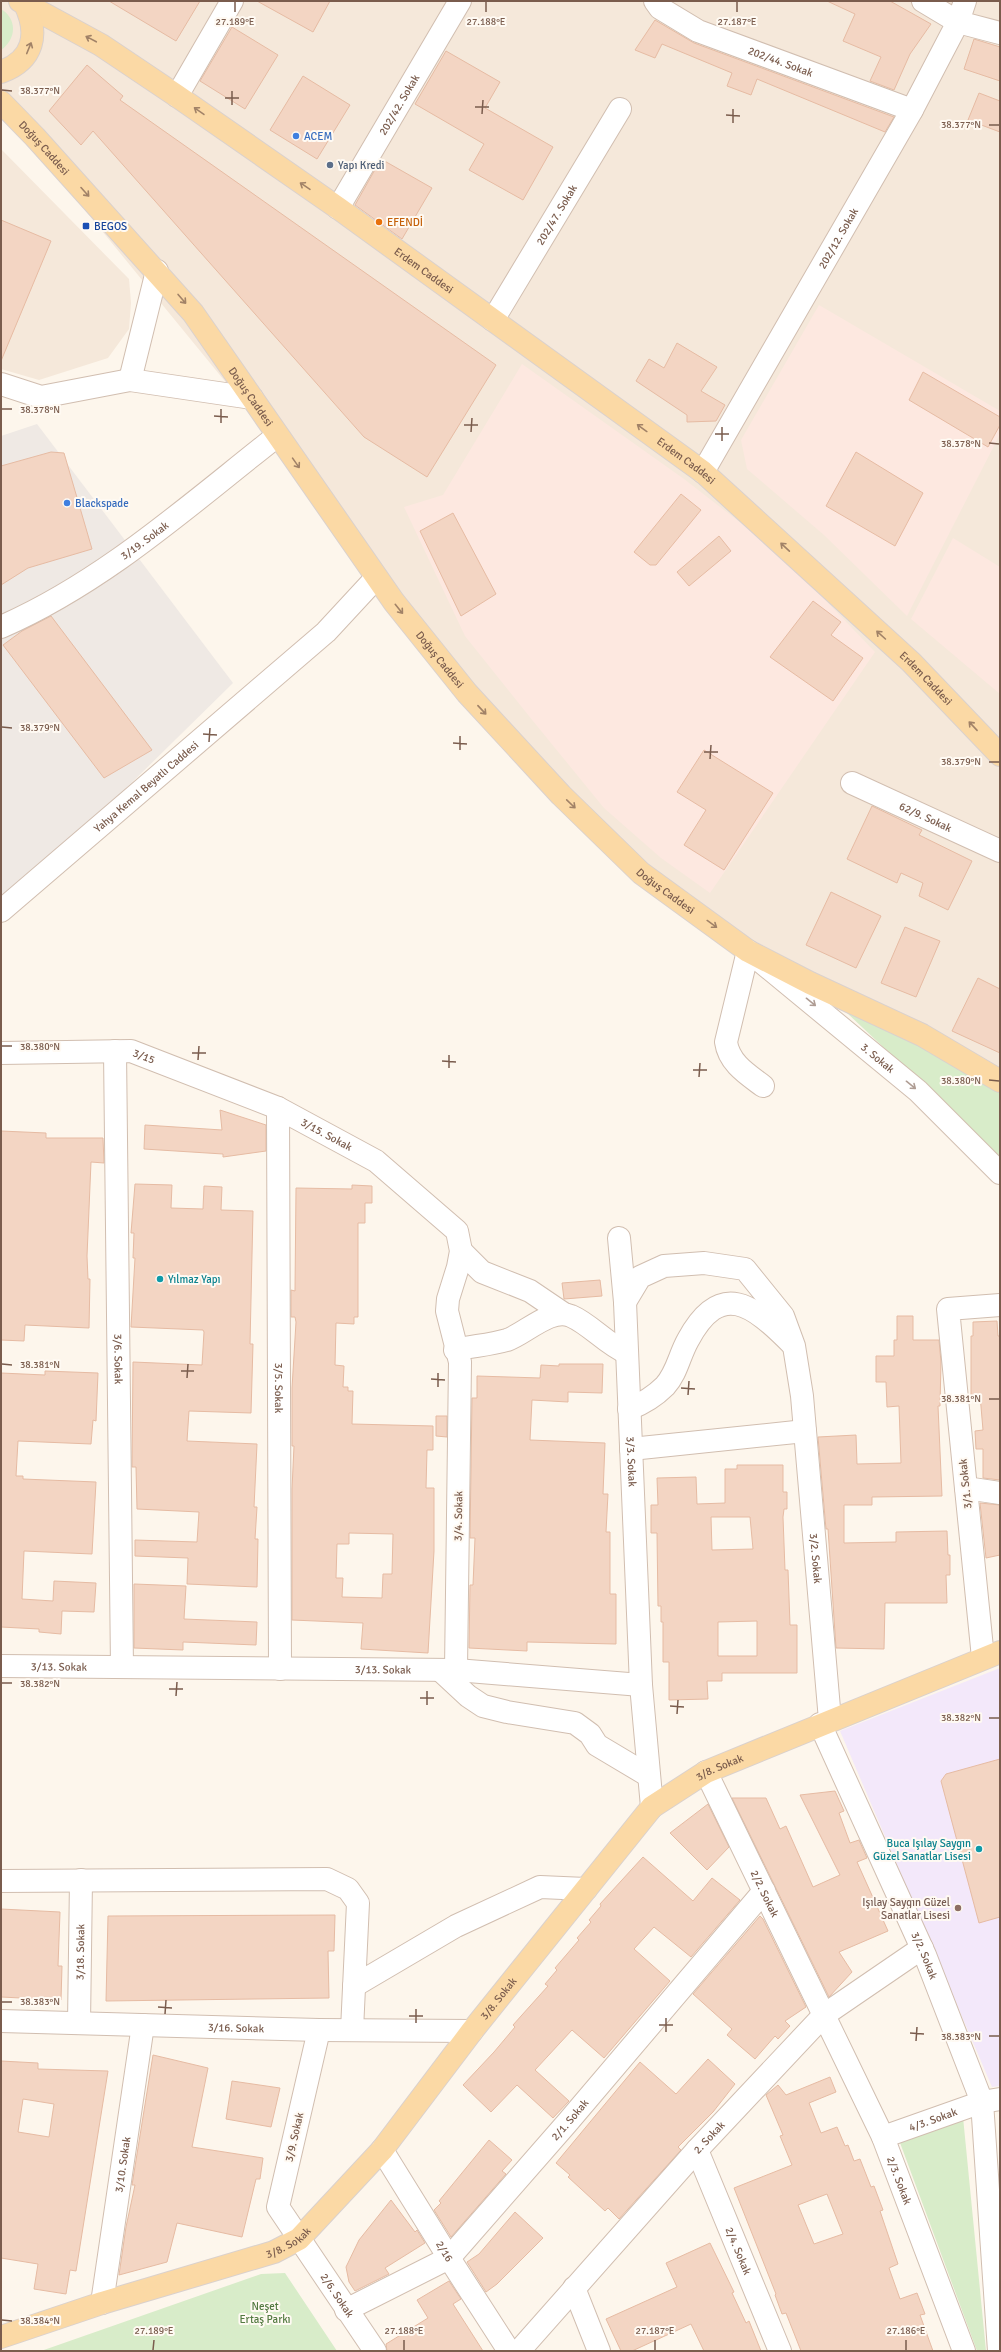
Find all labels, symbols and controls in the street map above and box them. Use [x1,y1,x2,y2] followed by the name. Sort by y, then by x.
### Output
[216,16,255,28] text: 27.189°E
[467,16,506,28] text: 27.188°E
[718,16,757,28] text: 27.187°E
[85,35,97,43] one-way arrow
[26,42,34,54] one-way arrow
[746,44,815,80] street label: 202/44. Sokak
[376,72,423,138] street label: 202/42. Sokak
[20,85,60,97] text: 38.377°N
[194,107,205,115] one-way arrow
[16,118,72,178] street label: Doğuş Caddesi
[941,119,981,131] text: 38.377°N
[304,130,332,143] place label: ACEM
[291,131,301,141] marker: ACEM
[338,159,385,172] place label: Yapı Kredi
[325,160,335,170] marker: Yapı Kredi
[300,182,311,190] one-way arrow
[534,182,580,247] street label: 202/47. Sokak
[81,187,90,197] one-way arrow
[816,205,861,271] street label: 202/12. Sokak
[387,215,423,229] place label: EFENDİ
[374,217,384,227] marker: EFENDİ
[94,220,127,233] place label: BEGOS
[81,221,91,231] marker: BEGOS
[392,245,456,296] street label: Erdem Caddesi
[177,294,186,304] one-way arrow
[226,365,276,429] street label: Doğuş Caddesi
[20,404,60,416] text: 38.378°N
[637,424,648,432] one-way arrow
[654,435,718,487] street label: Erdem Caddesi
[941,438,981,450] text: 38.378°N
[292,457,300,468] one-way arrow
[75,497,129,510] place label: Blackspade
[62,498,72,508] marker: Blackspade
[118,518,172,563] street label: 3/19. Sokak
[780,543,790,552] one-way arrow
[395,604,404,615] one-way arrow
[413,629,466,691] street label: Doğuş Caddesi
[875,630,886,639] one-way arrow
[897,649,955,708] street label: Erdem Caddesi
[477,704,486,714] one-way arrow
[968,721,978,731] one-way arrow
[20,722,60,734] text: 38.379°N
[91,739,201,835] street label: Yahya Kemal Beyatlı Caddesi
[941,756,981,768] text: 38.379°N
[566,800,576,809] one-way arrow
[897,800,954,835] street label: 62/9. Sokak
[633,866,697,917] street label: Doğuş Caddesi
[707,920,718,929] one-way arrow
[805,998,816,1007] one-way arrow
[20,1041,60,1053] text: 38.380°N
[858,1041,897,1076] street label: 3. Sokak
[131,1046,157,1067] street label: 3/15
[941,1075,981,1087] text: 38.380°N
[906,1081,917,1089] one-way arrow
[299,1116,355,1154] street label: 3/15. Sokak
[168,1273,221,1286] place label: Yılmaz Yapı
[155,1274,165,1284] marker: Yılmaz Yapı
[111,1334,125,1385] street label: 3/6. Sokak
[20,1359,60,1371] text: 38.381°N
[272,1363,285,1414] street label: 3/5. Sokak
[941,1393,981,1405] text: 38.381°N
[624,1436,639,1488] street label: 3/3. Sokak
[956,1458,975,1510] street label: 3/1. Sokak
[452,1490,465,1541] street label: 3/4. Sokak
[807,1533,824,1584] street label: 3/2. Sokak
[31,1660,88,1674] street label: 3/13. Sokak
[355,1663,412,1677] street label: 3/13. Sokak
[20,1678,60,1690] text: 38.382°N
[941,1712,981,1724] text: 38.382°N
[694,1751,746,1784] street label: 3/8. Sokak
[873,1837,971,1863] place label: Buca Işılay Saygın Güzel Sanatlar Lisesi
[974,1844,984,1854] marker: Buca Işılay Saygın Güzel Sanatlar Lisesi
[748,1868,782,1920] street label: 2/2. Sokak
[862,1896,950,1922] place label: Işılay Saygın Güzel Sanatlar Lisesi
[953,1903,963,1913] marker: Işılay Saygın Güzel Sanatlar Lisesi
[74,1923,87,1980] street label: 3/18. Sokak
[908,1930,940,1982] street label: 3/2. Sokak
[478,1975,520,2022] street label: 3/8. Sokak
[20,1996,60,2008] text: 38.383°N
[208,2021,265,2035] street label: 3/16. Sokak
[941,2031,981,2043] text: 38.383°N
[549,2096,592,2143] street label: 2/1. Sokak
[907,2105,959,2134] street label: 4/3. Sokak
[282,2111,307,2163] street label: 3/9. Sokak
[691,2118,728,2157] street label: 2. Sokak
[112,2135,134,2193] street label: 3/10. Sokak
[884,2155,914,2207] street label: 2/3. Sokak
[264,2224,314,2261] street label: 3/8. Sokak
[723,2225,754,2277] street label: 2/4. Sokak
[433,2238,456,2264] street label: 2/16
[318,2271,357,2320] street label: 2/6. Sokak
[239,2300,291,2326] park label: Neşet Ertaş Parkı
[20,2315,60,2327] text: 38.384°N
[135,2325,174,2337] text: 27.189°E
[385,2325,424,2337] text: 27.188°E
[636,2325,675,2337] text: 27.187°E
[887,2325,926,2337] text: 27.186°E

